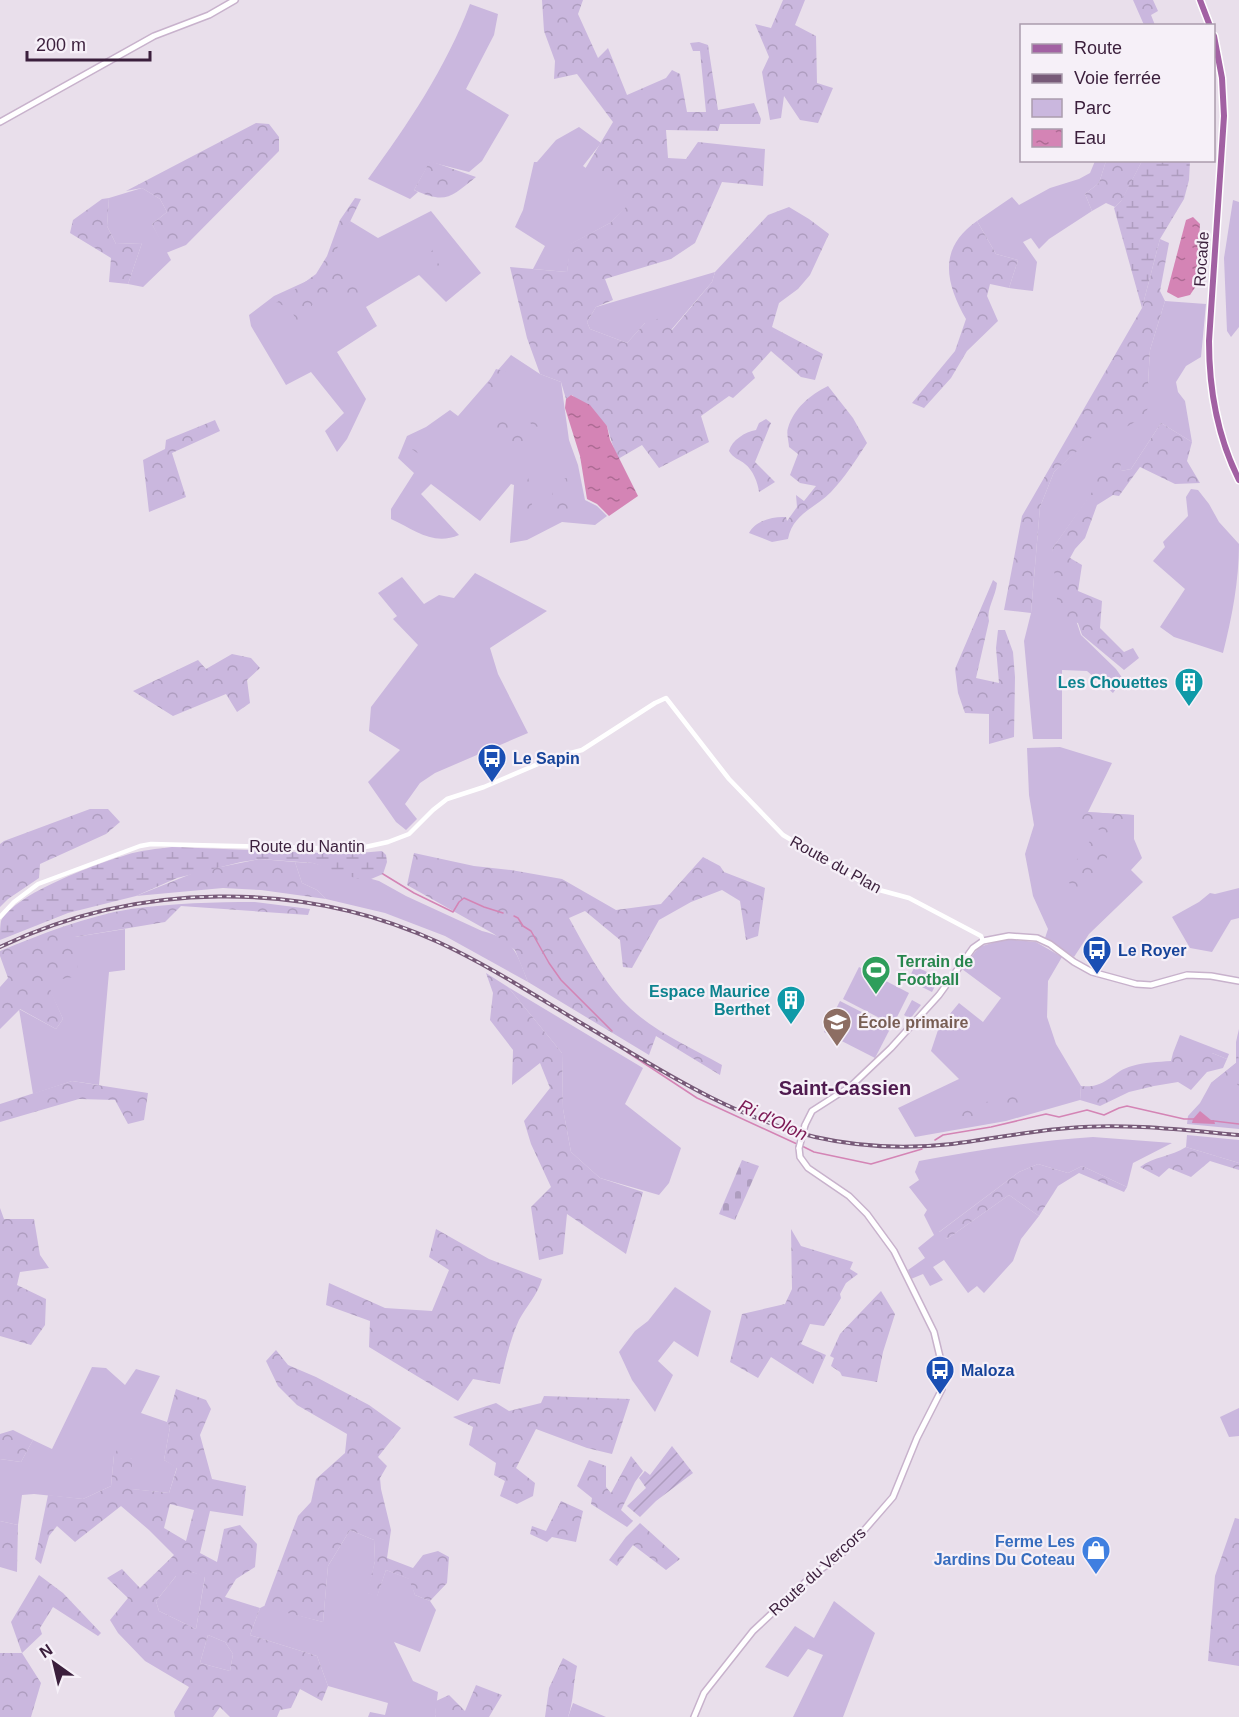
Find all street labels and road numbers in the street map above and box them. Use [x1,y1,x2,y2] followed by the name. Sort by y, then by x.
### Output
[1191,231,1212,287] street label: Rocade
[787,832,884,896] street label: Route du Plan
[249,838,365,855] street label: Route du Nantin
[766,1524,869,1619] street label: Route du Vercors

